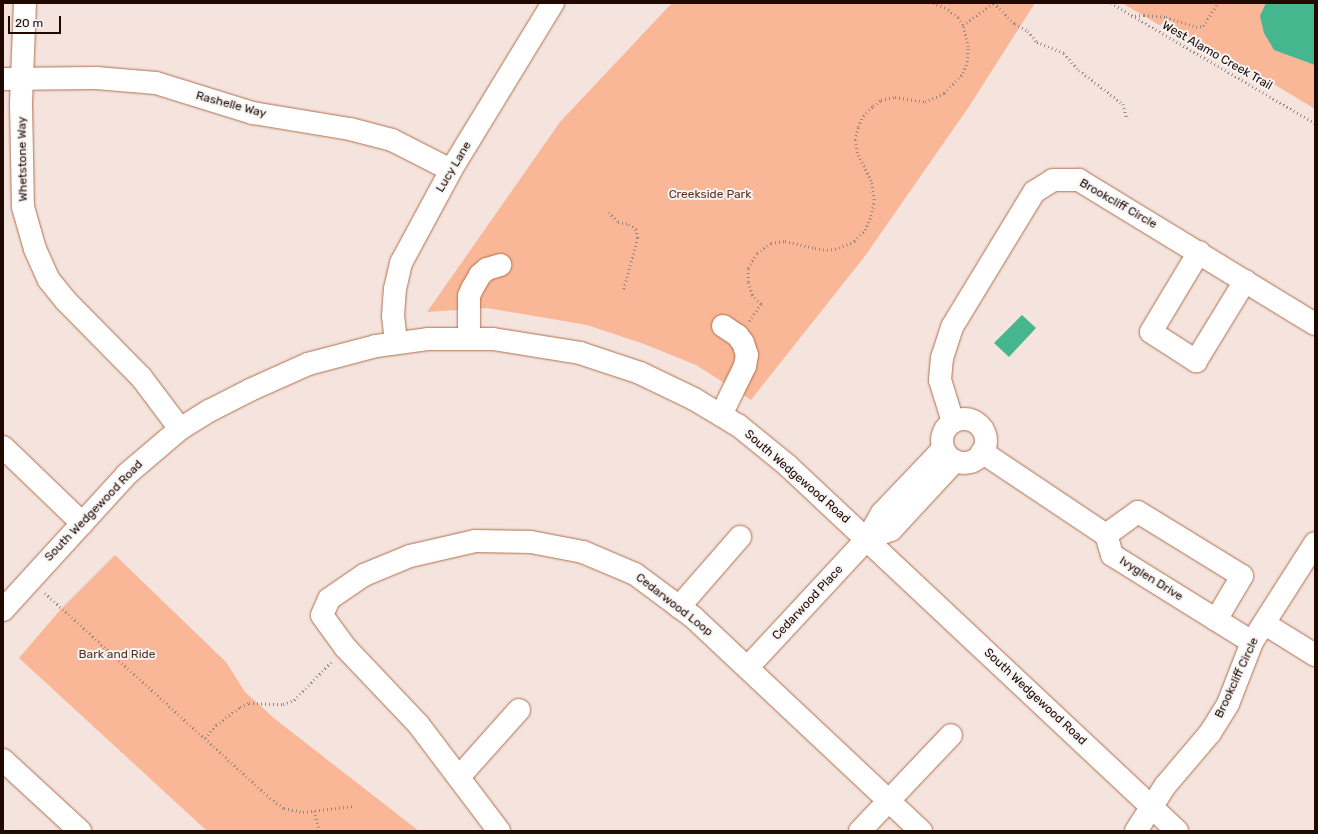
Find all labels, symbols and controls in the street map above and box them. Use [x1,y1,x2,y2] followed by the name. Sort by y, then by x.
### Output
[10,8,63,34] scale bar
[15,16,43,30] text: 20 m
[1159,18,1275,94] street label: West Alamo Creek Trail
[194,89,268,121] street label: Rashelle Way
[15,116,31,202] street label: Whetstone Way
[433,139,475,195] street label: Lucy Lane
[1077,176,1159,232] street label: Brookcliff Circle
[669,188,751,202] park label: Creekside Park
[741,427,853,527] street label: South Wedgewood Road
[42,457,146,565] street label: South Wedgewood Road
[1117,554,1185,604] street label: Ivyglen Drive
[770,563,846,643] street label: Cedarwood Place
[633,570,715,640] street label: Cedarwood Loop
[1212,635,1262,721] street label: Brookcliff Circle
[981,646,1089,748] street label: South Wedgewood Road
[79,648,155,662] park label: Bark and Ride

